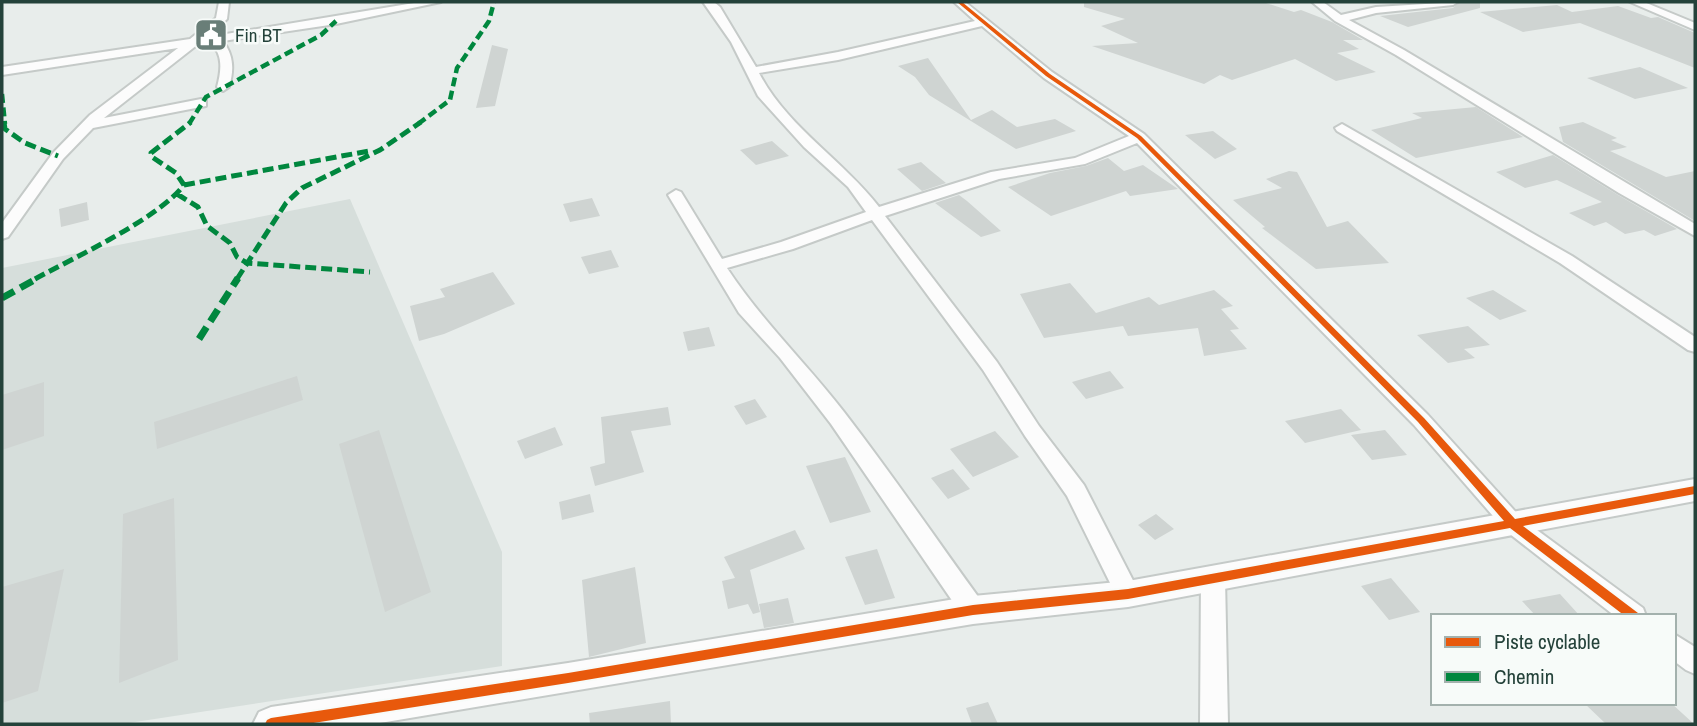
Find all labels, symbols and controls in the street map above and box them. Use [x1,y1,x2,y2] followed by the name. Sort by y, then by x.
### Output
[192,16,230,54] public building icon: Fin BT
[235,22,282,48] place label: Fin BT
[1431,614,1676,705] legend
[1494,627,1600,656] text: Piste cyclable
[1494,662,1554,691] text: Chemin

